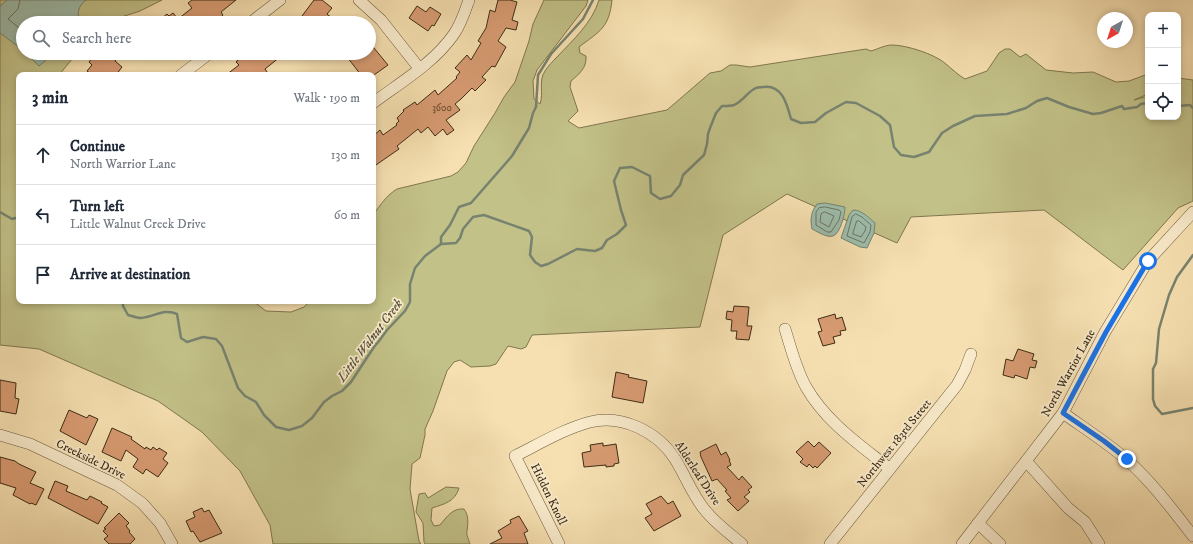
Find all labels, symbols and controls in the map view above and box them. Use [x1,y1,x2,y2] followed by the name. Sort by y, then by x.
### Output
[1097,12,1133,48] north arrow
[1145,12,1181,120] map controls
[1145,12,1181,48] button: +
[16,16,376,60] search box
[30,27,52,49] icon: search
[62,29,131,48] text: Search here
[1145,48,1181,84] button: −
[1145,84,1181,120] button: locate
[32,87,68,109] text: 3 min
[294,90,360,106] text: Walk · 190 m
[432,102,452,114] house number: 3600
[70,137,125,156] text: Continue
[32,144,54,166] icon: ahead
[331,147,360,163] text: 130 m
[70,156,176,172] text: North Warrior Lane
[70,197,124,216] text: Turn left
[32,204,54,226] icon: left
[334,207,360,223] text: 60 m
[70,216,206,232] text: Little Walnut Creek Drive
[1139,252,1157,270] route start
[32,264,54,286] icon: arrive
[70,265,190,284] text: Arrive at destination
[333,296,406,386] water label: Little Walnut Creek
[1038,327,1099,420] street label: North Warrior Lane
[854,396,935,490] street label: Northwest 183rd Street
[54,436,128,483] street label: Creekside Drive
[671,438,724,508] street label: Alderleaf Drive
[1118,450,1136,468] route end
[527,461,570,528] street label: Hidden Knoll

